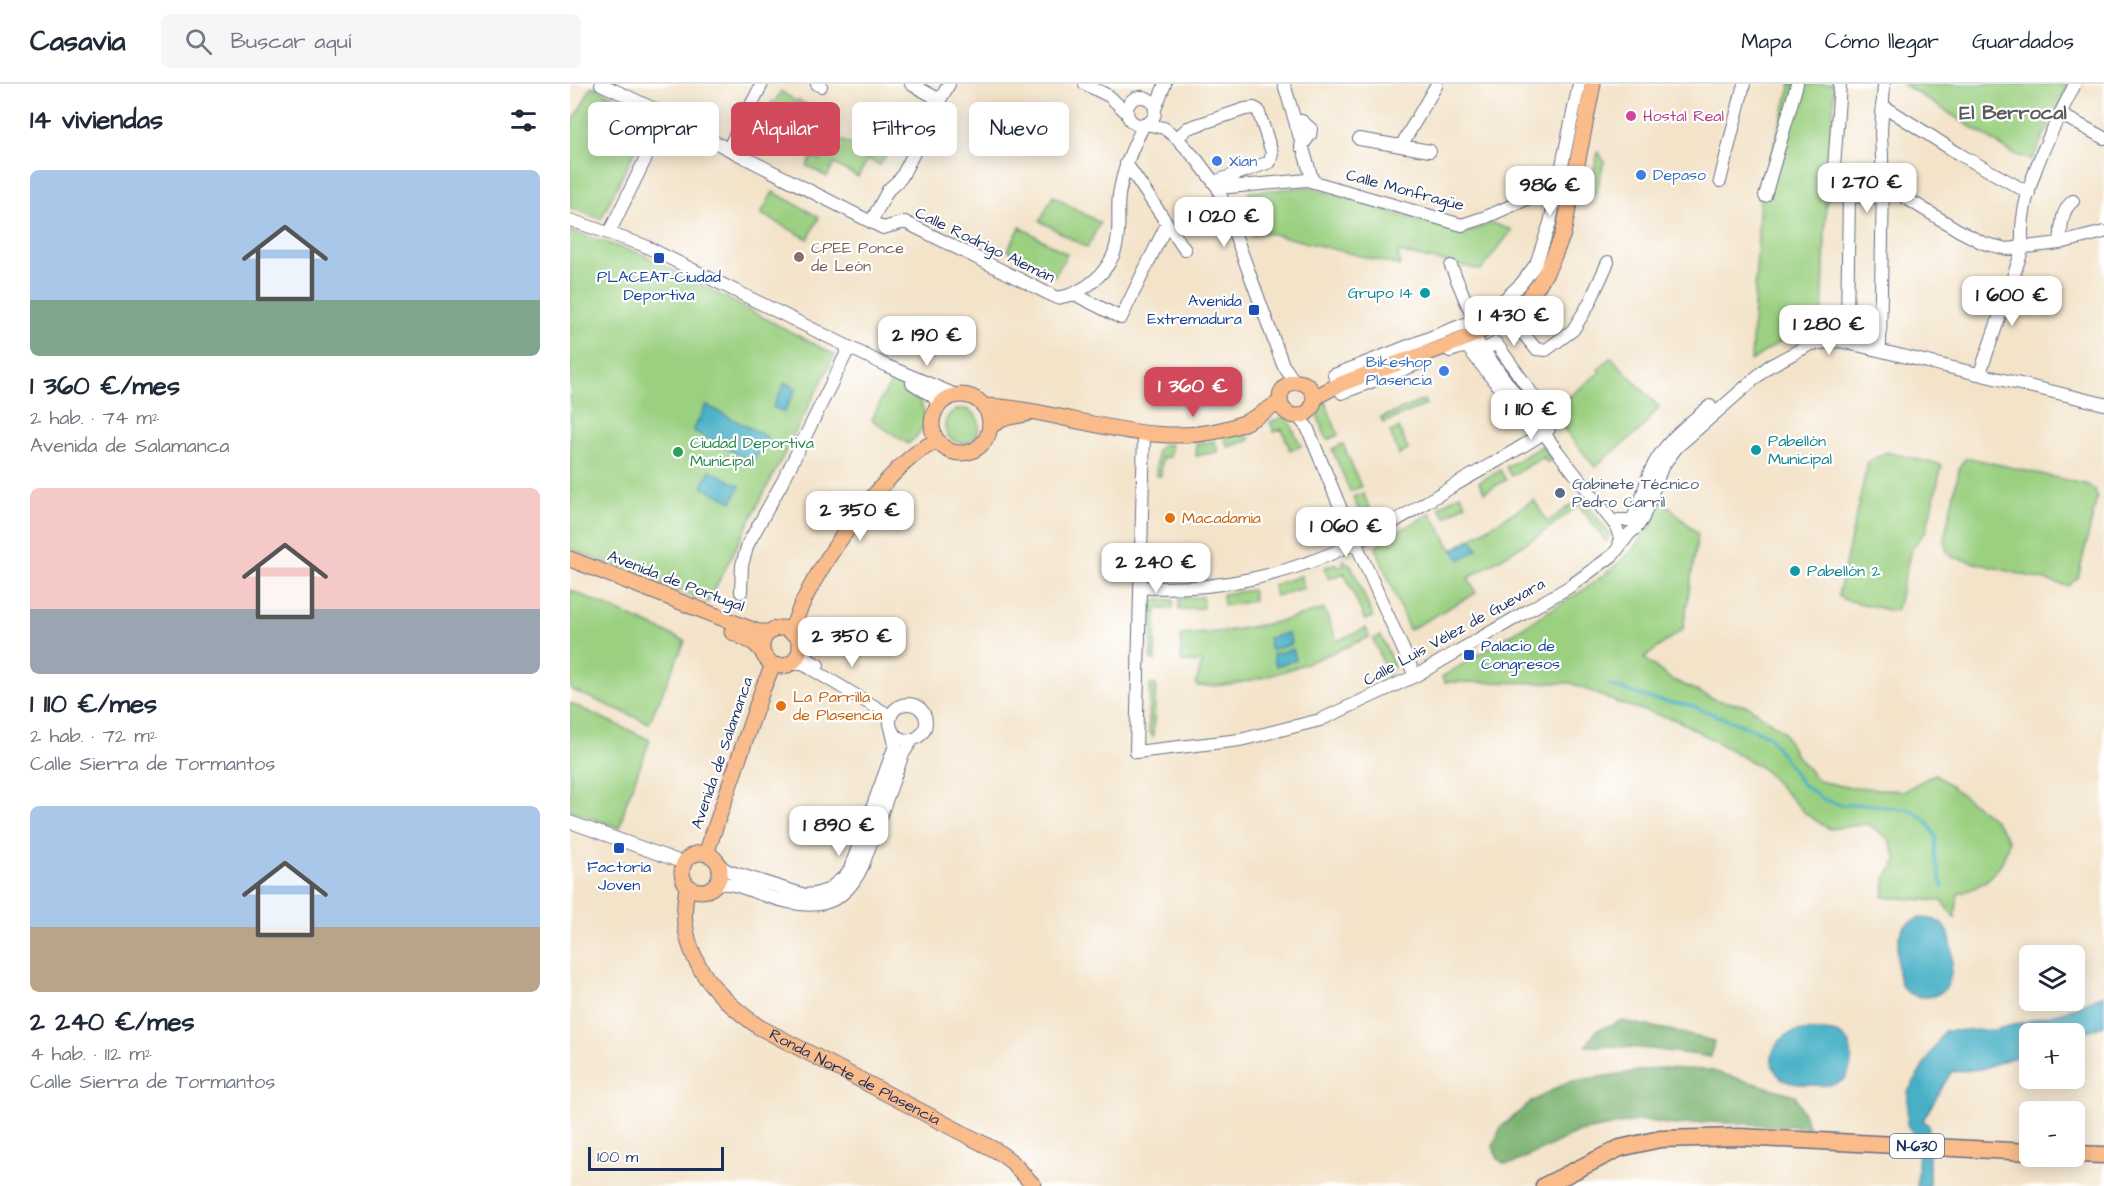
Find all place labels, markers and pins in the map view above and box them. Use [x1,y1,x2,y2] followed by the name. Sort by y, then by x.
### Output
[1643,105,1724,127] place label: Hostal Real
[1624,109,1638,123] marker: Hostal Real
[1229,150,1257,172] place label: Xian
[1210,154,1224,168] marker: Xian
[1812,163,1922,214] pin: 1 270 €
[1653,164,1706,186] place label: Depaso
[1508,166,1592,217] pin: 986 €
[1634,168,1648,182] marker: Depaso
[1169,197,1279,248] pin: 1 020 €
[811,237,904,277] place label: CPEE Ponce de León
[792,250,806,264] marker: CPEE Ponce de León
[652,251,666,265] marker: PLACEAT-Ciudad Deportiva
[597,266,721,306] place label: PLACEAT-Ciudad Deportiva
[1957,276,2067,327] pin: 1 600 €
[1348,282,1413,304] place label: Grupo 14
[1418,286,1432,300] marker: Grupo 14
[1147,290,1242,330] place label: Avenida Extremadura
[1459,296,1569,347] pin: 1 430 €
[1247,303,1261,317] marker: Avenida Extremadura
[1774,305,1884,356] pin: 1 280 €
[872,316,982,367] pin: 2 190 €
[1366,351,1432,391] place label: Bikeshop Plasencia
[1437,364,1451,378] marker: Bikeshop Plasencia
[1138,367,1248,418] pin: 1 360 €
[1476,390,1586,441] pin: 1 110 €
[1768,430,1832,470] place label: Pabellón Municipal
[690,432,814,472] place label: Ciudad Deportiva Municipal
[1749,443,1763,457] marker: Pabellón Municipal
[671,445,685,459] marker: Ciudad Deportiva Municipal
[1572,473,1699,513] place label: Gabinete Técnico Pedro Carril
[1553,486,1567,500] marker: Gabinete Técnico Pedro Carril
[805,491,915,542] pin: 2 350 €
[1182,507,1261,529] place label: Macadamia
[1291,507,1401,558] pin: 1 060 €
[1163,511,1177,525] marker: Macadamia
[1101,543,1211,594] pin: 2 240 €
[1807,560,1881,582] place label: Pabellón 2
[1788,564,1802,578] marker: Pabellón 2
[797,617,907,668] pin: 2 350 €
[1481,635,1560,676] place label: Palacio de Congresos
[1462,648,1476,662] marker: Palacio de Congresos
[793,686,883,726] place label: La Parrilla de Plasencia
[774,699,788,713] marker: La Parrilla de Plasencia
[784,806,894,857] pin: 1 890 €
[612,841,626,855] marker: Factoría Joven
[587,856,651,896] place label: Factoría Joven

